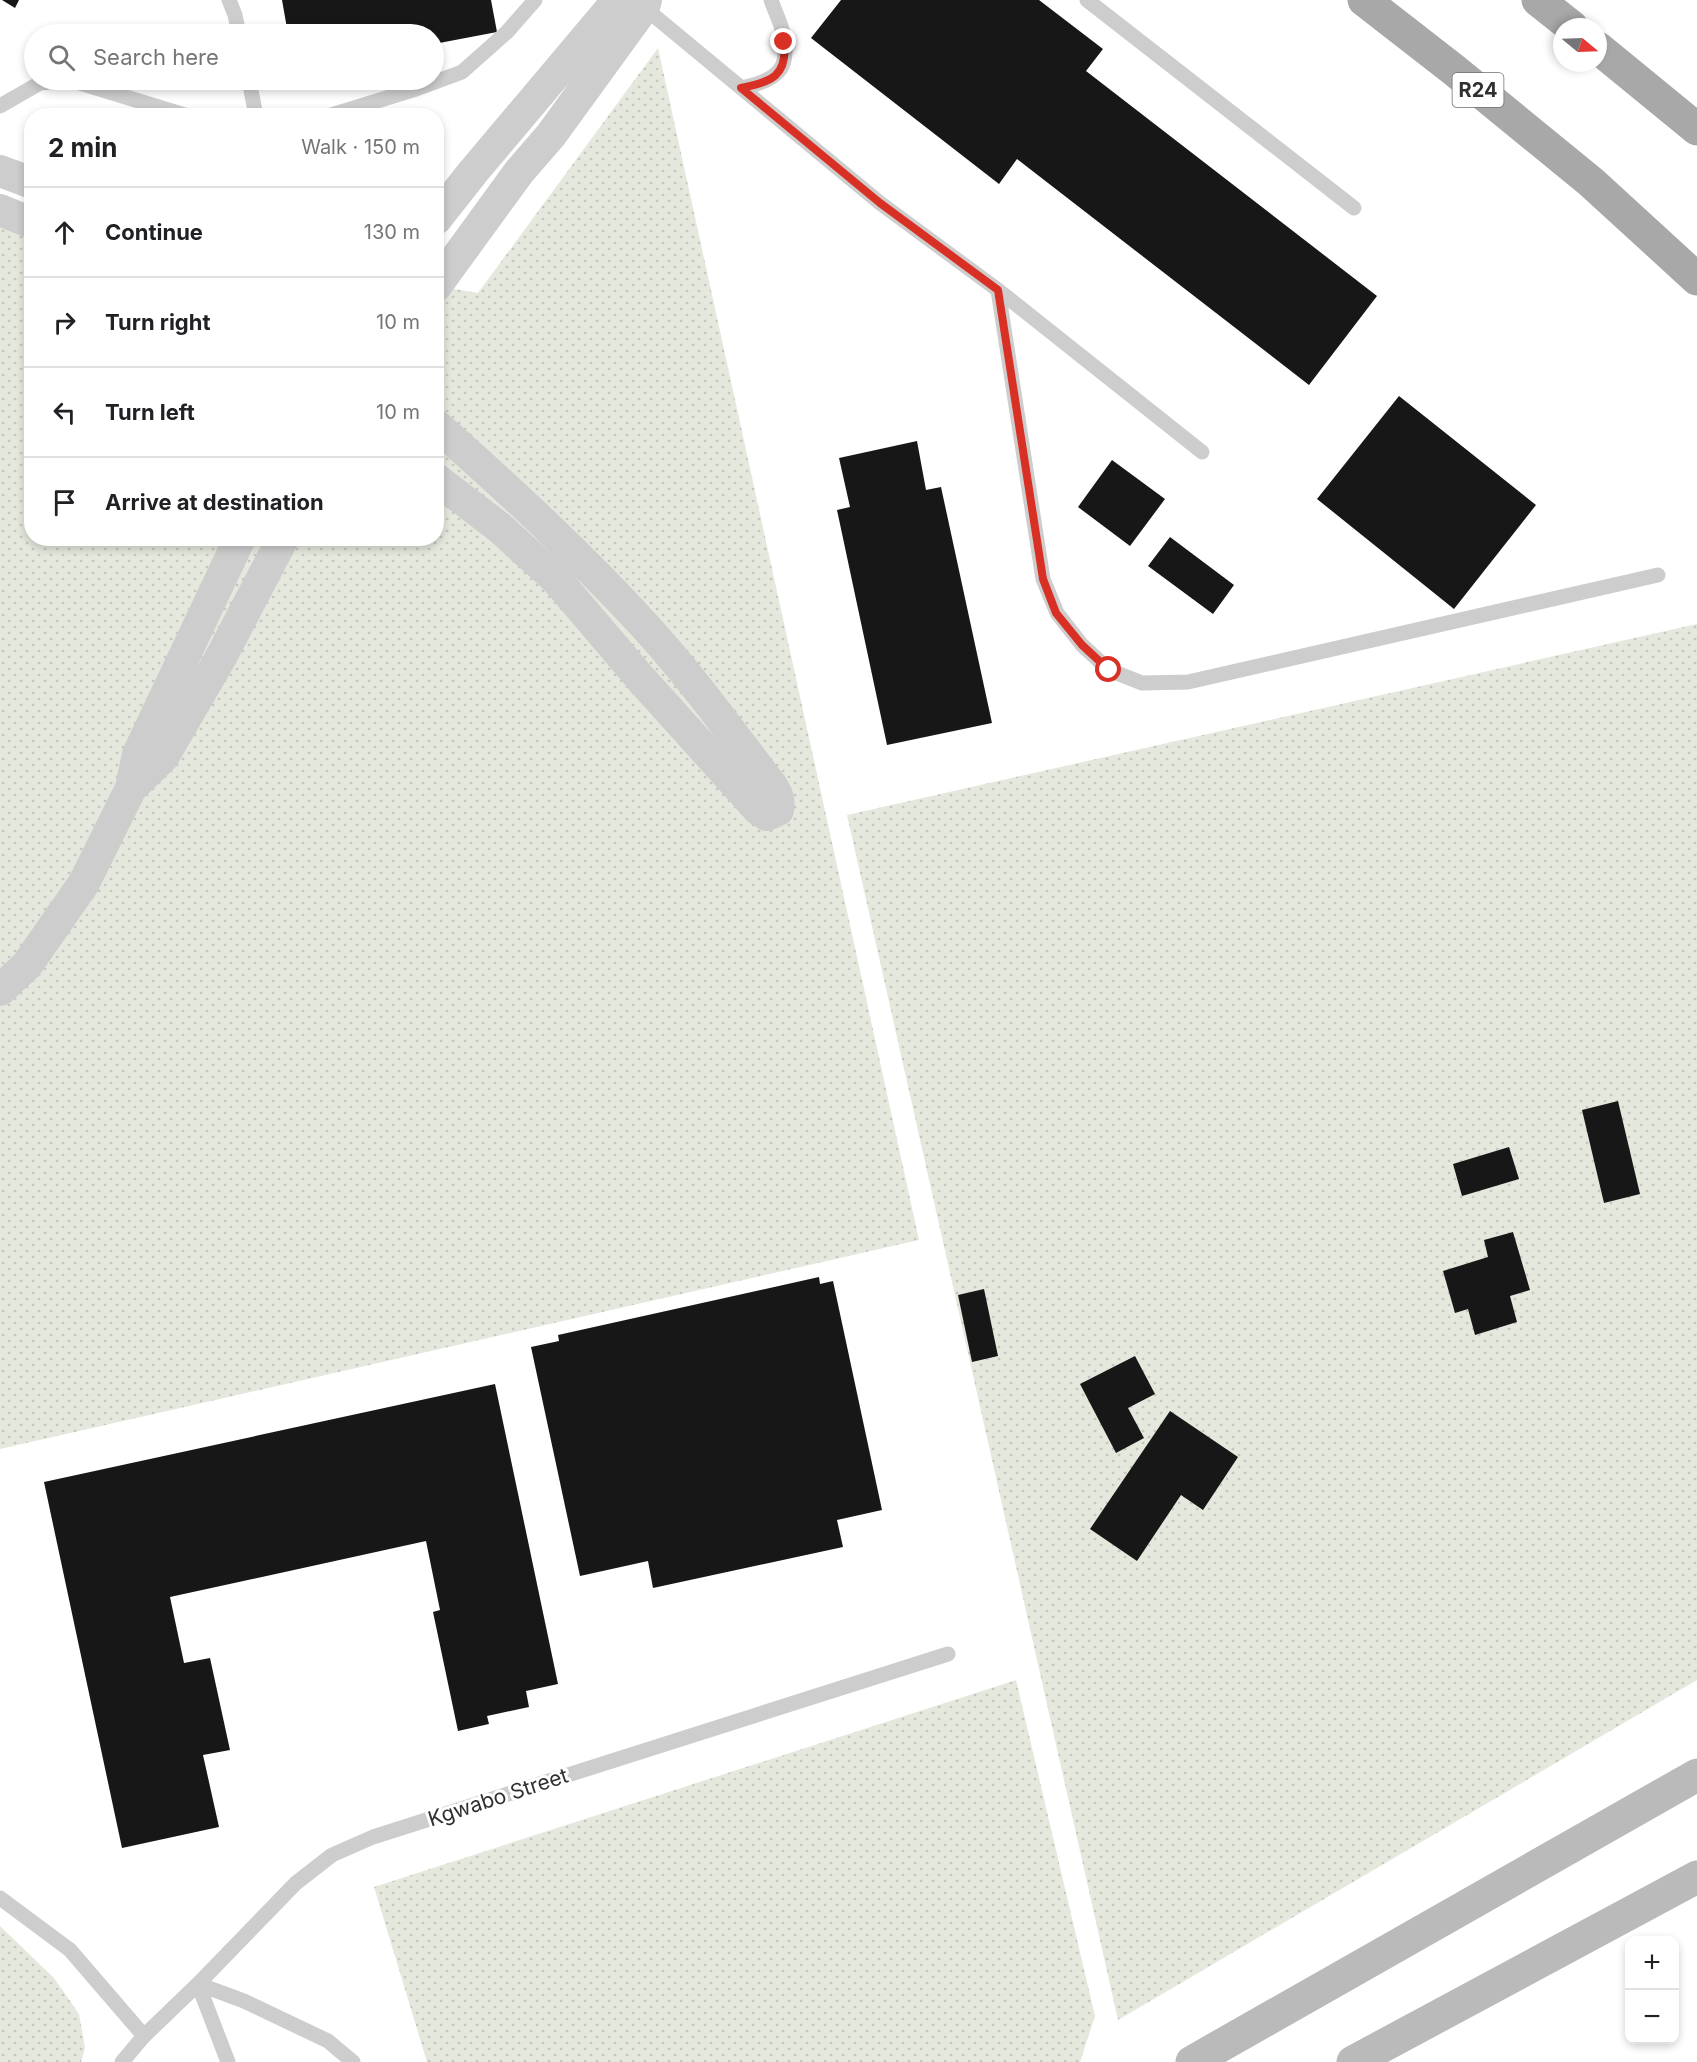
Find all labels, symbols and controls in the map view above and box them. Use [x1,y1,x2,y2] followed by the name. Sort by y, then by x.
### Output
[1553,18,1607,72] north arrow
[24,24,444,90] search box
[770,28,796,54] route end
[45,41,78,74] icon: search
[93,44,219,70] text: Search here
[1452,73,1504,107] road number: R24
[48,132,118,163] text: 2 min
[301,135,420,159] text: Walk · 150 m
[48,216,81,249] icon: ahead
[105,219,203,245] text: Continue
[364,220,420,244] text: 130 m
[48,306,81,339] icon: right
[105,309,211,335] text: Turn right
[376,310,420,334] text: 10 m
[48,396,81,429] icon: left
[105,399,195,425] text: Turn left
[376,400,420,424] text: 10 m
[48,486,81,519] icon: arrive
[105,489,324,515] text: Arrive at destination
[1095,656,1121,682] route start
[425,1763,571,1831] street label: Kgwabo Street
[1625,1936,1679,2044] map controls
[1625,1936,1679,1990] button: +
[1625,1990,1679,2044] button: −

